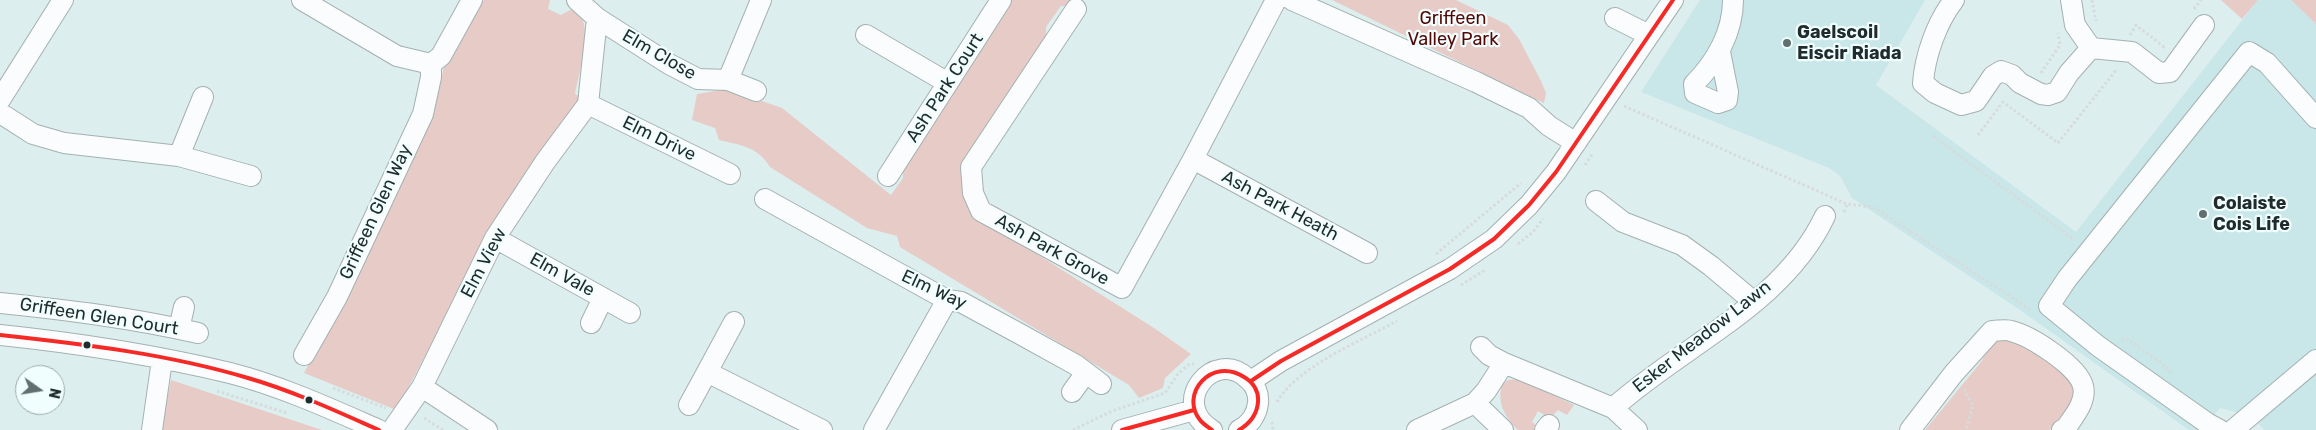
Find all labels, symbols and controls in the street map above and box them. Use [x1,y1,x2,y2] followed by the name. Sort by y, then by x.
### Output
[1408,8,1498,50] park label: Griffeen Valley Park
[1797,22,1902,64] place label: Gaelscoil Eiscir Riada
[618,25,700,85] street label: Elm Close
[902,29,988,147] street label: Ash Park Court
[1781,37,1793,49] marker: Gaelscoil Eiscir Riada
[619,112,699,166] street label: Elm Drive
[335,141,417,283] street label: Griffeen Glen Way
[1218,166,1342,246] street label: Ash Park Heath
[2213,193,2290,235] place label: Colaiste Cois Life
[2197,208,2209,220] marker: Colaiste Cois Life
[991,210,1113,290] street label: Ash Park Grove
[457,224,511,302] street label: Elm View
[526,248,598,302] street label: Elm Vale
[898,266,970,314] street label: Elm Way
[1629,276,1775,398] street label: Esker Meadow Lawn
[18,294,180,340] street label: Griffeen Glen Court
[82,340,92,350] unlabelled marker
[15,365,65,415] north arrow
[45,386,64,400] text: N
[304,395,314,405] unlabelled marker

